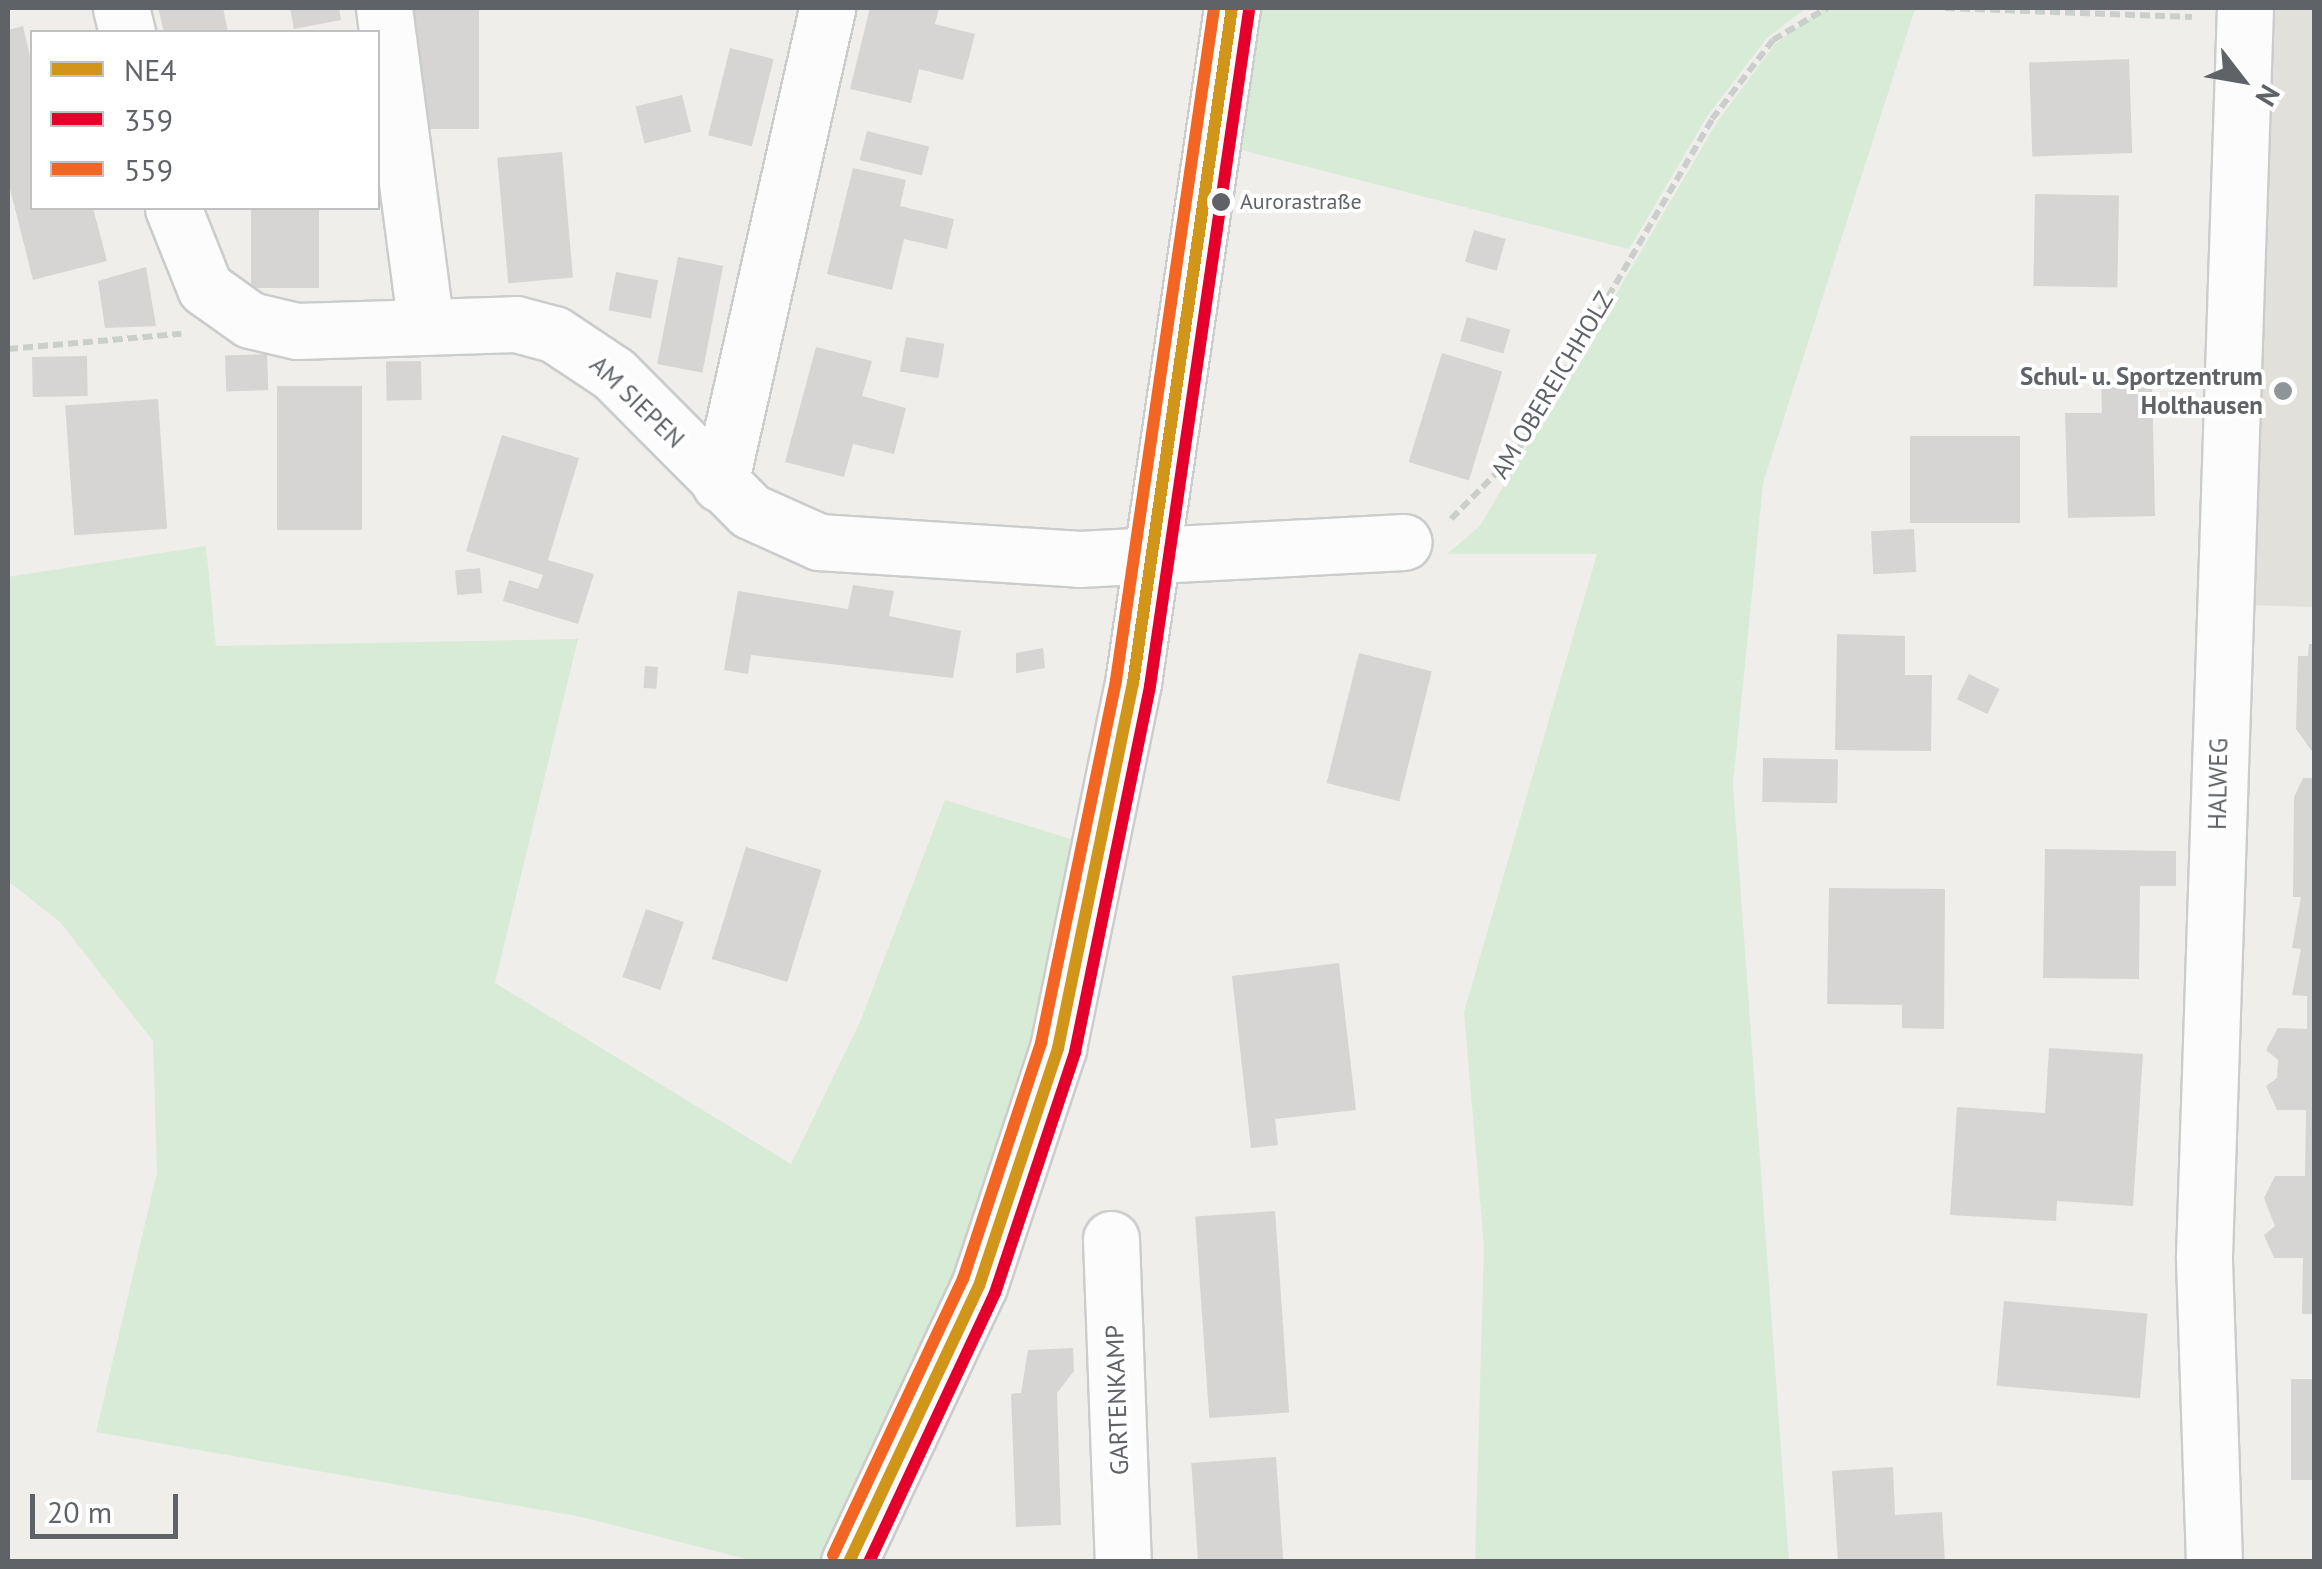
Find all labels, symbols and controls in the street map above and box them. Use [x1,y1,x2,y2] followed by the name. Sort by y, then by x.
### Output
[30,30,380,210] legend
[2192,30,2292,130] north arrow
[124,50,177,89] text: NE4
[2248,78,2289,113] text: N
[124,100,173,139] text: 359
[124,150,173,189] text: 559
[1240,189,1362,215] place label: Aurorastraße
[1211,192,1231,212] marker: Aurorastraße
[1484,286,1620,484] street label: AM OBEREICHHOLZ
[584,350,690,454] street label: AM SIEPEN
[2016,362,2263,421] place label: Schul- u. Sportzentrum Holthausen
[2272,380,2294,402] marker: Schul- u. Sportzentrum Holthausen
[2202,738,2234,830] street label: HALWEG
[1099,1324,1135,1476] street label: GARTENKAMP
[35,1474,182,1536] scale bar
[47,1492,112,1531] text: 20 m

